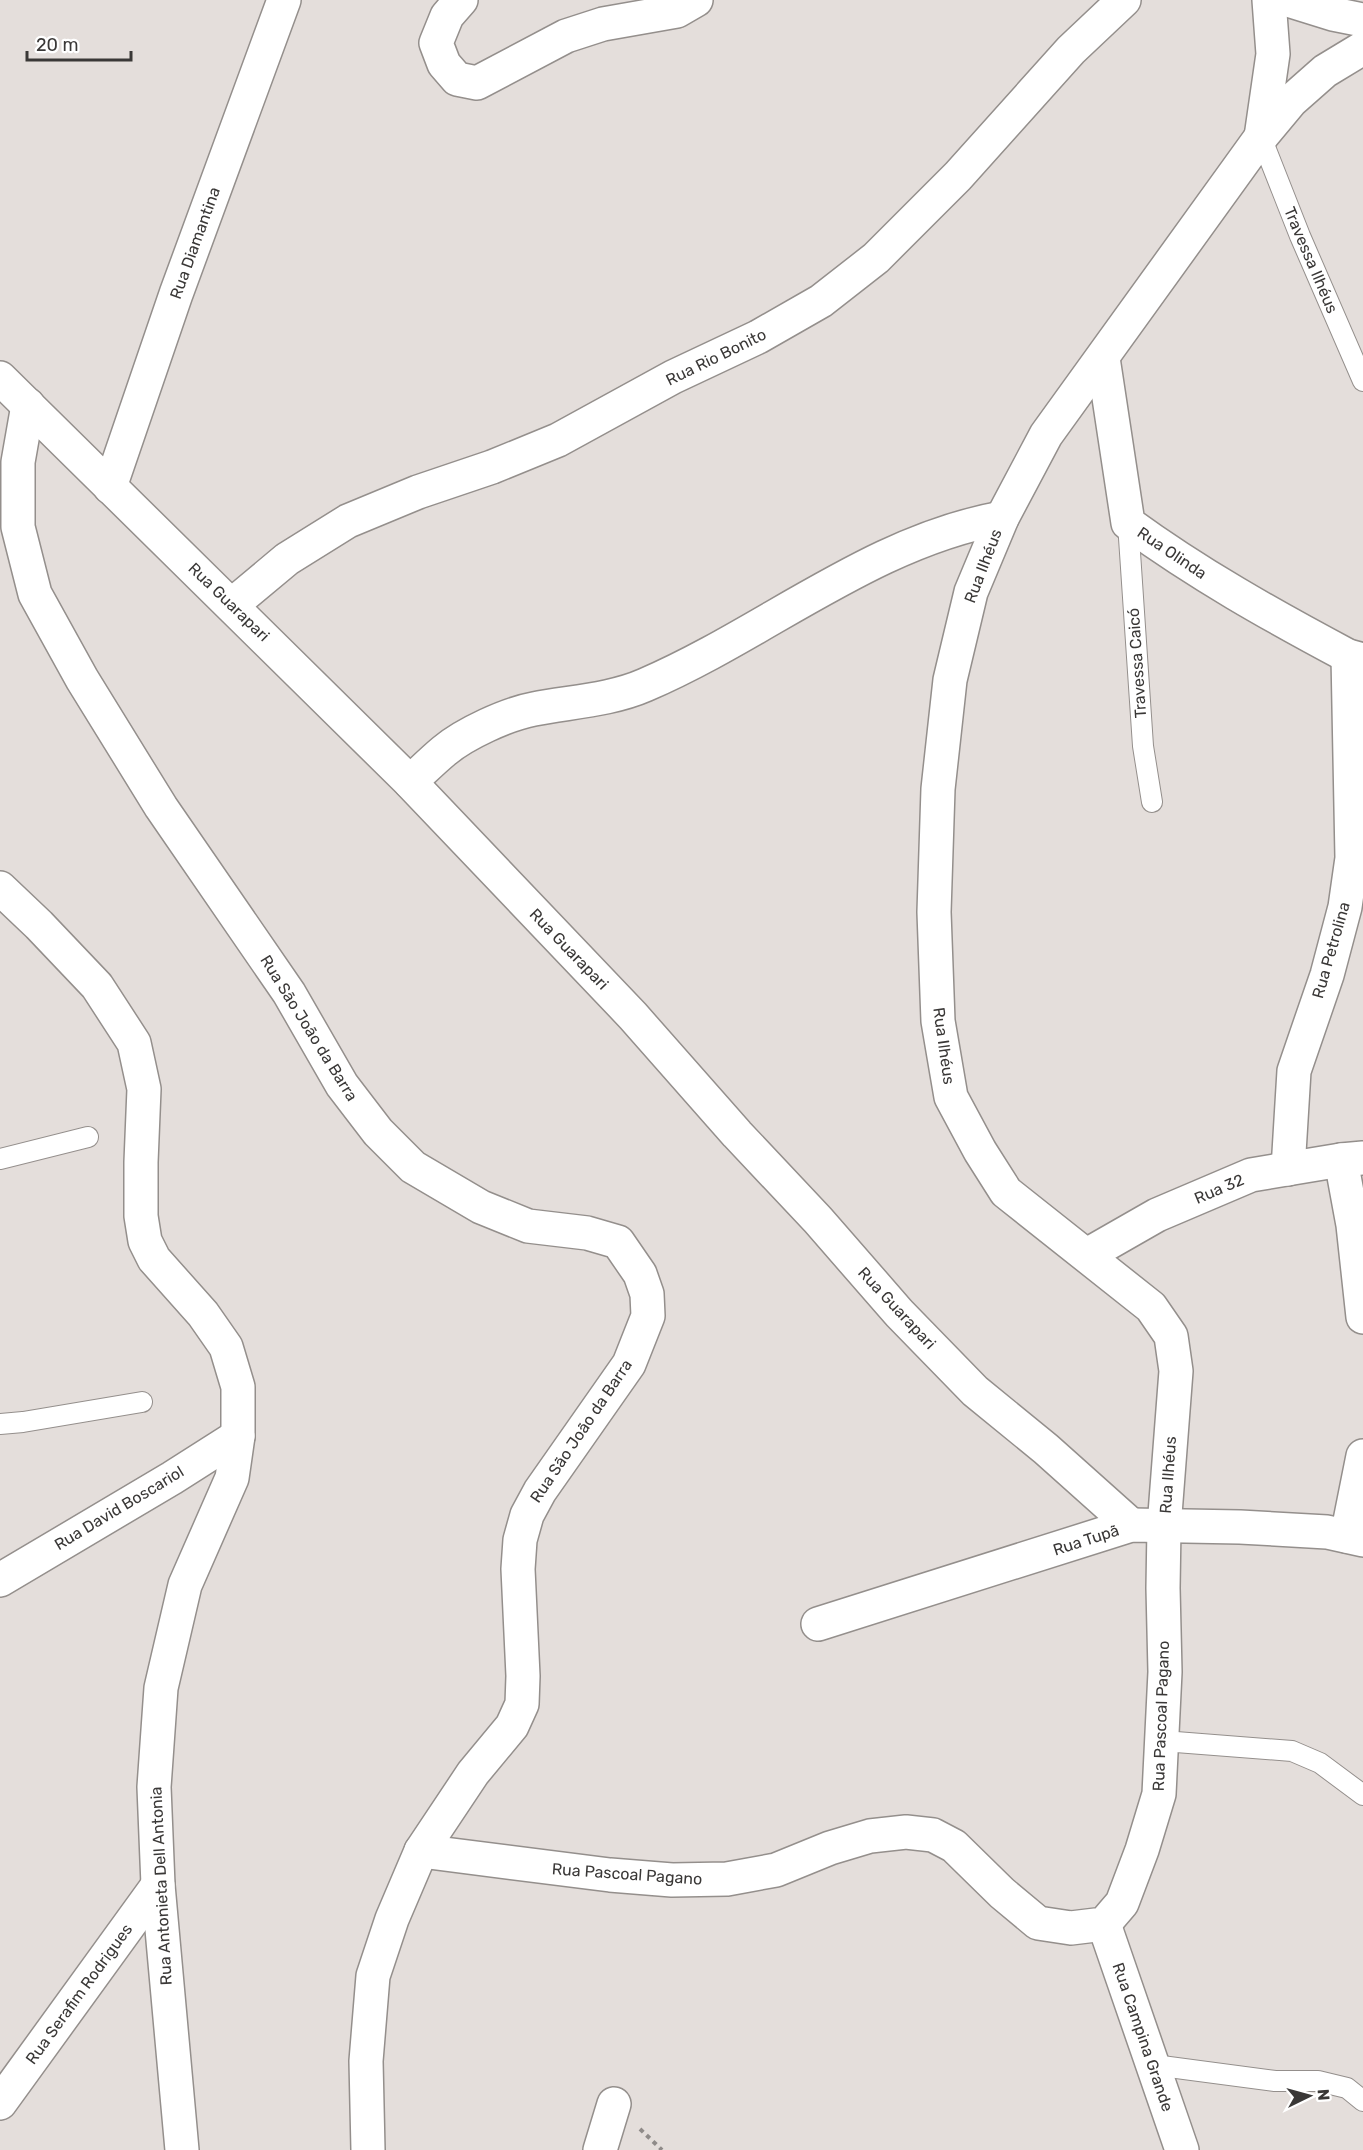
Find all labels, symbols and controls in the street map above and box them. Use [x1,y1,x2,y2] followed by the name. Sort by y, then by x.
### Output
[27,24,130,62] scale bar
[36,34,78,56] text: 20 m
[166,184,224,302] street label: Rua Diamantina
[1280,204,1342,316] street label: Travessa Ilhéus
[663,325,769,389] street label: Rua Rio Bonito
[1134,523,1210,583] street label: Rua Olinda
[960,526,1006,606] street label: Rua Ilhéus
[185,559,273,645] street label: Rua Guarapari
[1124,607,1150,719] street label: Travessa Caicó
[1308,900,1354,1000] street label: Rua Petrolina
[526,905,612,993] street label: Rua Guarapari
[256,951,362,1105] street label: Rua São João da Barra
[929,1006,959,1086] street label: Rua Ilhéus
[1191,1170,1247,1208] street label: Rua 32
[854,1263,940,1353] street label: Rua Guarapari
[526,1356,636,1506] street label: Rua São João da Barra
[1156,1436,1180,1514] street label: Rua Ilhéus
[51,1462,187,1554] street label: Rua David Boscariol
[1051,1520,1121,1560] street label: Rua Tupã
[1149,1640,1173,1792] street label: Rua Pascoal Pagano
[146,1786,176,1986] street label: Rua Antonieta Dell Antonia
[551,1859,703,1889] street label: Rua Pascoal Pagano
[22,1920,136,2068] street label: Rua Serafim Rodrigues
[1109,1960,1177,2114] street label: Rua Campina Grande
[1279,2066,1339,2126] north arrow
[1313,2088,1333,2101] text: N

